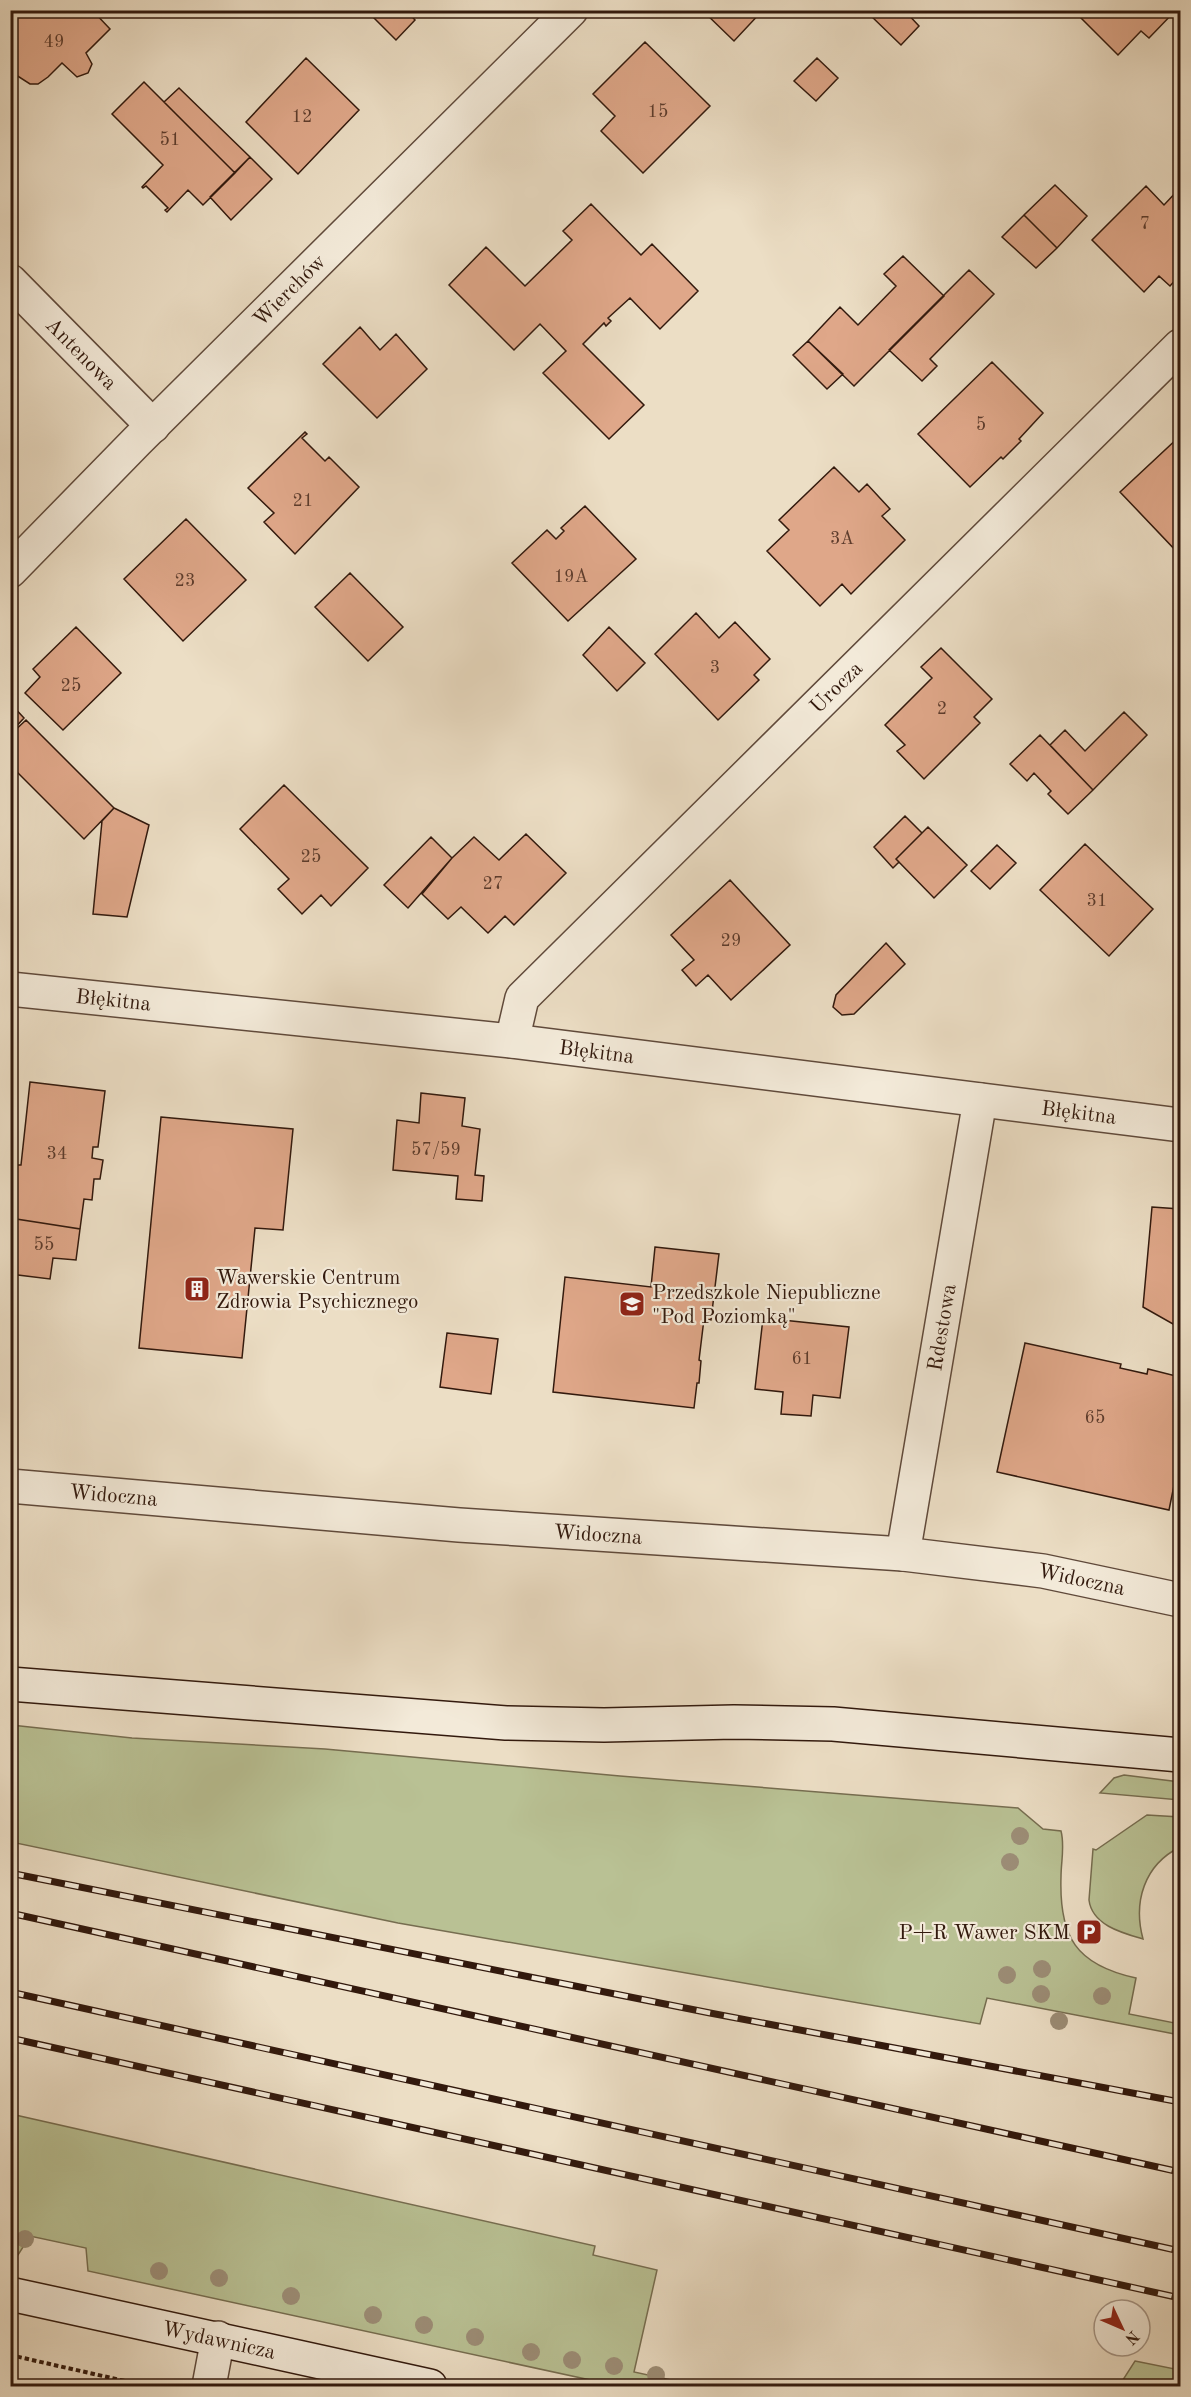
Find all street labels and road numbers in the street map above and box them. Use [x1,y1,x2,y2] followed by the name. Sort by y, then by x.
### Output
[250,251,330,331] street label: Wierchów
[41,315,120,395] street label: Antenowa
[807,658,867,718] street label: Urocza
[75,987,152,1016] street label: Błękitna
[558,1038,635,1068] street label: Błękitna
[1040,1099,1117,1129] street label: Błękitna
[925,1282,961,1373] street label: Rdestowa
[68,1482,159,1511] street label: Widoczna
[553,1522,643,1549] street label: Widoczna
[1036,1561,1127,1600] street label: Widoczna
[160,2319,277,2364] street label: Wydawnicza

